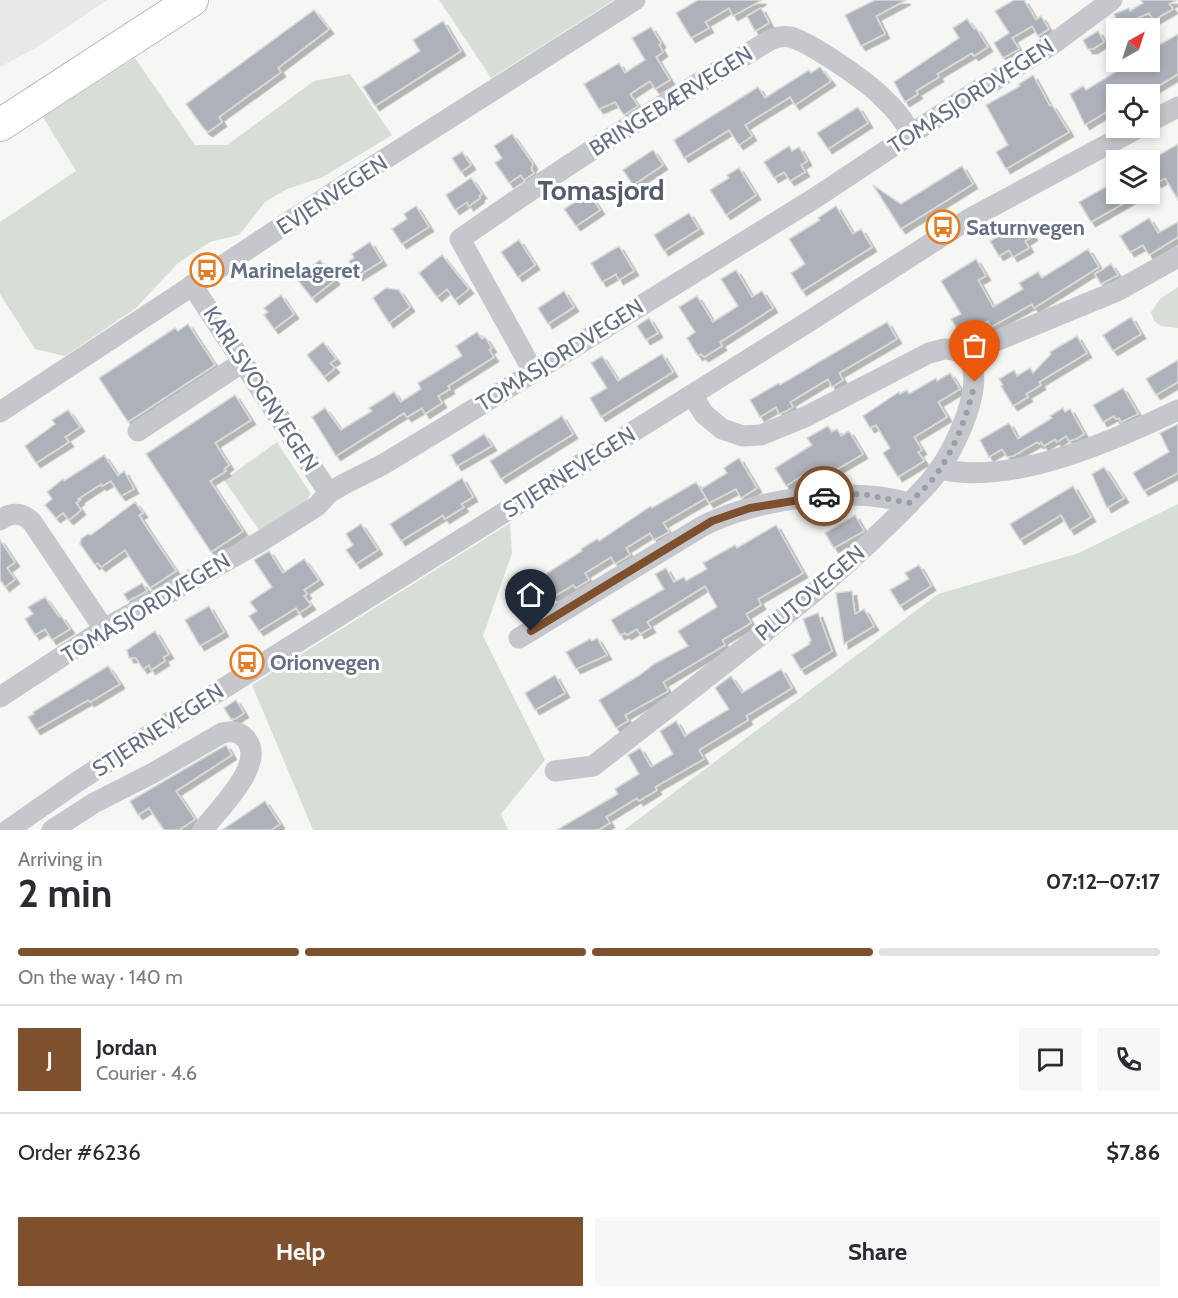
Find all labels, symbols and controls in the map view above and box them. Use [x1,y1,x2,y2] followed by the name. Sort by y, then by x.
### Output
[1106,18,1160,72] north arrow
[1106,18,1160,204] map controls
[883,32,1059,160] street label: TOMASJORDVEGEN
[584,40,758,162] street label: BRINGEBÆRVEGEN
[1106,84,1160,138] button: locate
[272,149,392,241] street label: EVJENVEGEN
[1106,150,1160,204] button: layers
[537,173,665,207] district label: Tomasjord
[925,209,961,245] bus stop icon: Saturnvegen
[966,214,1085,241] place label: Saturnvegen
[189,252,225,288] bus stop icon: Marinelageret
[230,257,361,284] place label: Marinelageret
[472,293,648,417] street label: TOMASJORDVEGEN
[198,301,324,477] street label: KARLSVOGNVEGEN
[949,320,1000,382] pin
[958,329,991,362] icon: bag
[498,421,640,523] street label: STJERNEVEGEN
[794,466,854,526] courier
[808,480,841,513] icon: car
[750,539,870,647] street label: PLUTOVEGEN
[57,547,235,669] street label: TOMASJORDVEGEN
[505,569,556,631] pin
[514,578,547,611] icon: home
[229,644,265,680] bus stop icon: Orionvegen
[270,649,380,676] place label: Orionvegen
[87,678,229,782] street label: STJERNEVEGEN
[18,847,102,871] text: Arriving in
[1046,868,1160,895] text: 07:12–07:17
[18,869,112,917] text: 2 min
[18,965,183,989] text: On the way · 140 m
[1019,1028,1082,1091] button: chat
[1097,1028,1160,1091] button: phone
[96,1034,157,1061] text: Jordan
[46,1046,53,1073] text: J
[96,1061,197,1085] text: Courier · 4.6
[18,1139,141,1166] text: Order #6236
[1106,1139,1160,1166] text: $7.86
[18,1217,583,1286] button: Help
[595,1217,1160,1286] button: Share

